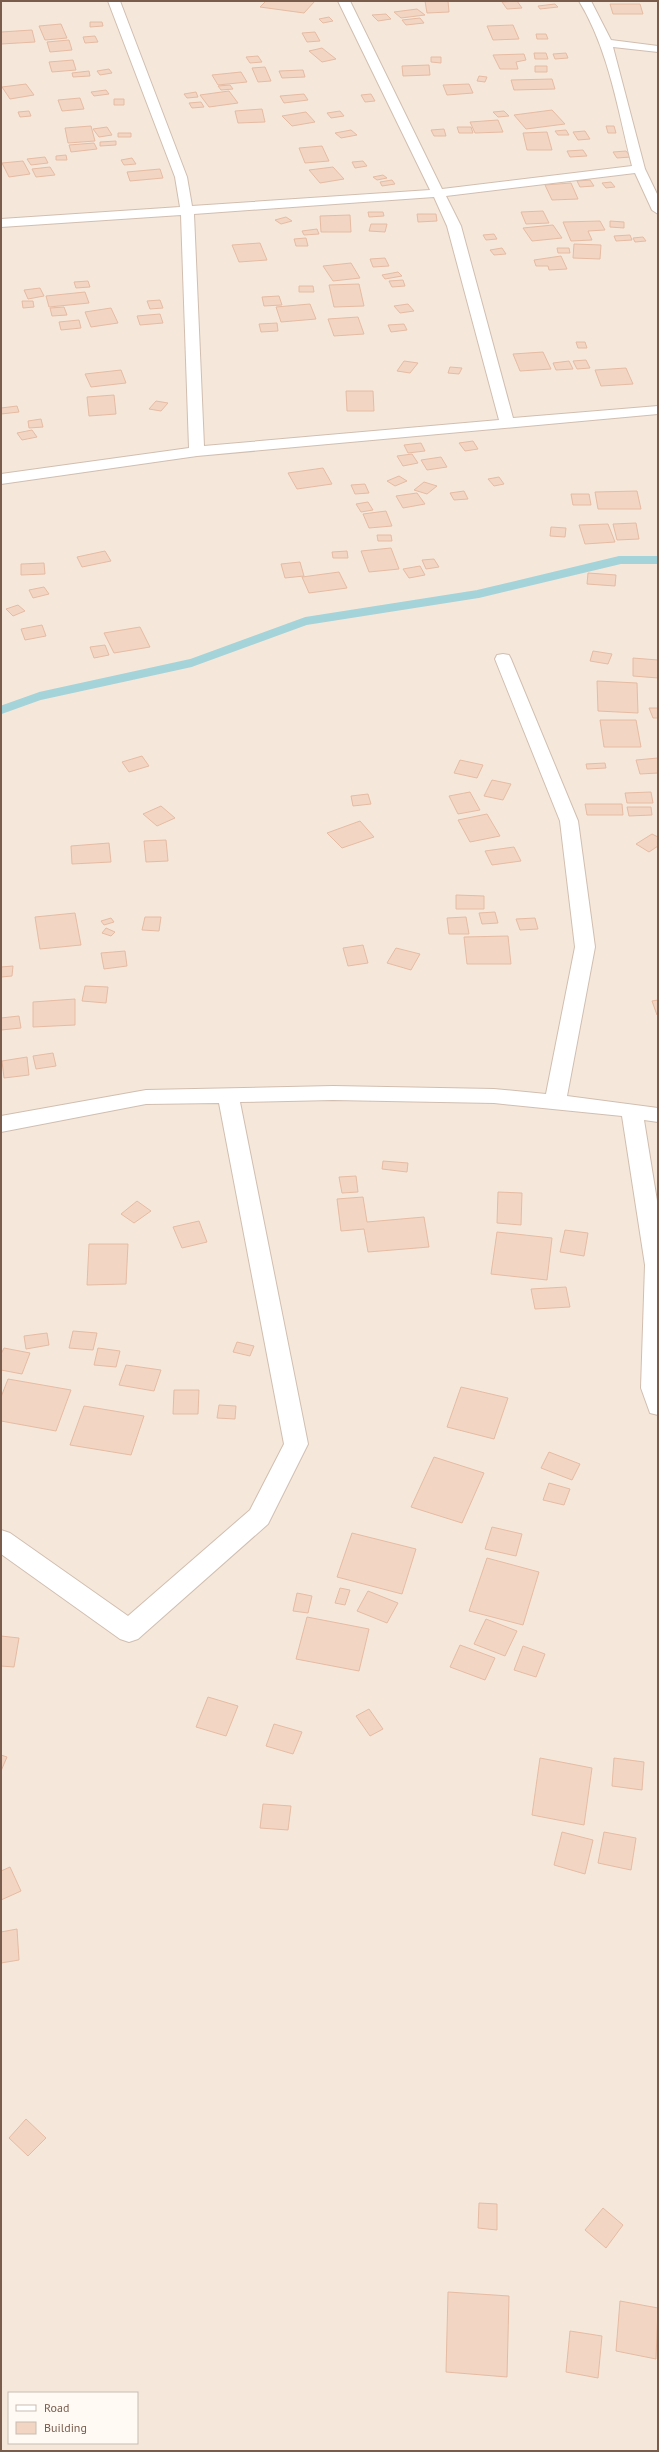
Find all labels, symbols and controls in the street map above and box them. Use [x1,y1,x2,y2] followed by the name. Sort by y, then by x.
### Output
[8,2392,138,2444] legend
[44,2400,69,2415] text: Road
[44,2420,87,2435] text: Building

